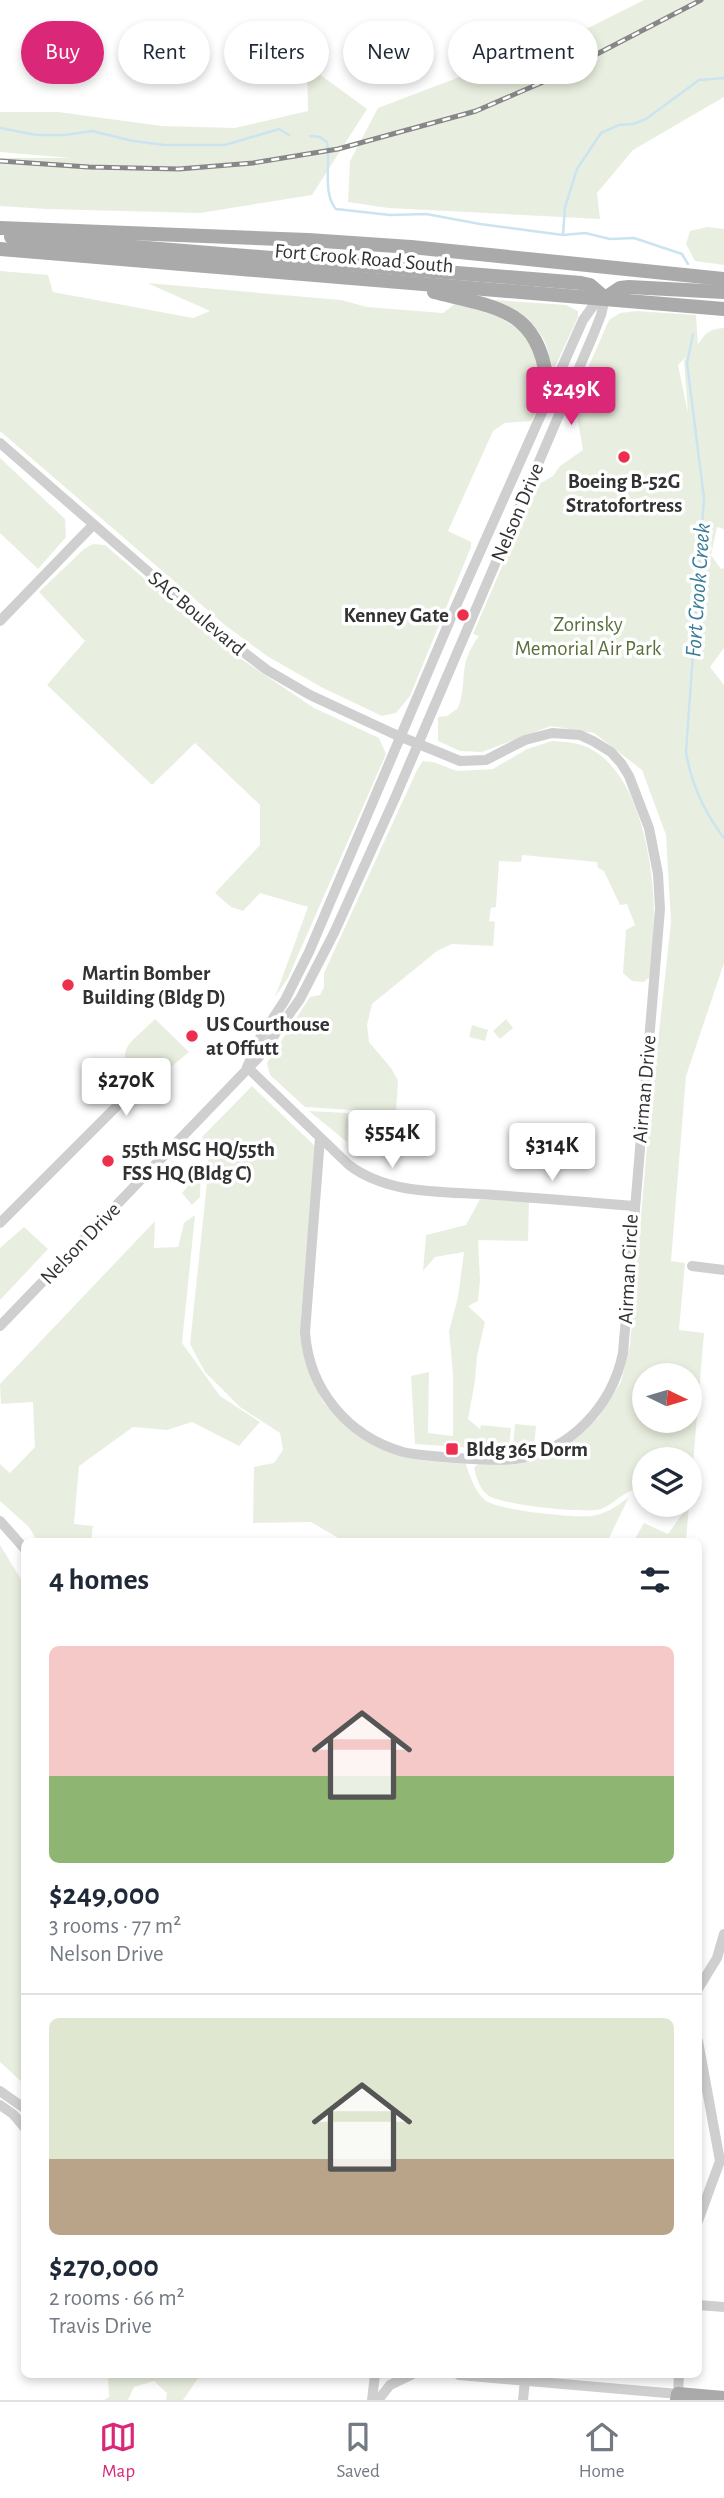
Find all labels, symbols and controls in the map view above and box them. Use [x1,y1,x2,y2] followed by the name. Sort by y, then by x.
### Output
[21,21,104,84] chip: Buy
[118,21,210,84] chip: Rent
[224,21,329,84] chip: Filters
[343,21,434,84] chip: New
[448,21,598,84] chip: Apartment
[274,240,454,277] street label: Fort Crook Road South
[522,368,620,427] pin: $249K
[542,378,600,401] text: $249K
[616,449,632,465] marker: Boeing B-52G Stratofortress
[487,460,548,564] street label: Nelson Drive
[566,471,682,516] place label: Boeing B-52G Stratofortress
[682,522,715,658] water label: Fort Crook Creek
[144,567,249,660] street label: SAC Boulevard
[343,605,449,626] place label: Kenney Gate
[455,607,471,623] marker: Kenney Gate
[515,614,662,659] park label: Zorinsky Memorial Air Park
[82,963,226,1008] place label: Martin Bomber Building (Bldg D)
[60,977,76,993] marker: Martin Bomber Building (Bldg D)
[206,1014,330,1059] place label: US Courthouse at Offutt
[184,1028,200,1044] marker: US Courthouse at Offutt
[629,1034,660,1144] street label: Airman Drive
[77,1058,175,1118] pin: $270K
[98,1069,154,1092] text: $270K
[343,1110,441,1170] pin: $554K
[364,1121,420,1144] text: $554K
[503,1124,601,1183] pin: $314K
[525,1134,579,1157] text: $314K
[122,1139,275,1185] place label: 55th MSG HQ/55th FSS HQ (Bldg C)
[100,1153,116,1169] marker: 55th MSG HQ/55th FSS HQ (Bldg C)
[36,1198,124,1288] street label: Nelson Drive
[615,1213,642,1325] street label: Airman Circle
[632,1363,702,1433] north arrow
[632,1363,702,1517] map controls
[466,1439,588,1460] place label: Bldg 365 Dorm
[444,1441,460,1457] marker: Bldg 365 Dorm
[632,1447,702,1517] button: layers
[636,1561,674,1599] icon: filters
[49,1565,149,1595] text: 4 homes
[299,1692,425,1818] icon: home
[49,1880,160,1910] text: $249,000
[49,1915,181,1938] text: 3 rooms · 77 m²
[49,1943,164,1966] text: Nelson Drive
[299,2064,425,2190] icon: home
[49,2252,159,2282] text: $270,000
[49,2287,185,2310] text: 2 rooms · 66 m²
[49,2315,152,2338] text: Travis Drive
[99,2418,137,2483] tab: Map
[336,2418,380,2483] tab: Saved
[579,2418,625,2483] tab: Home

